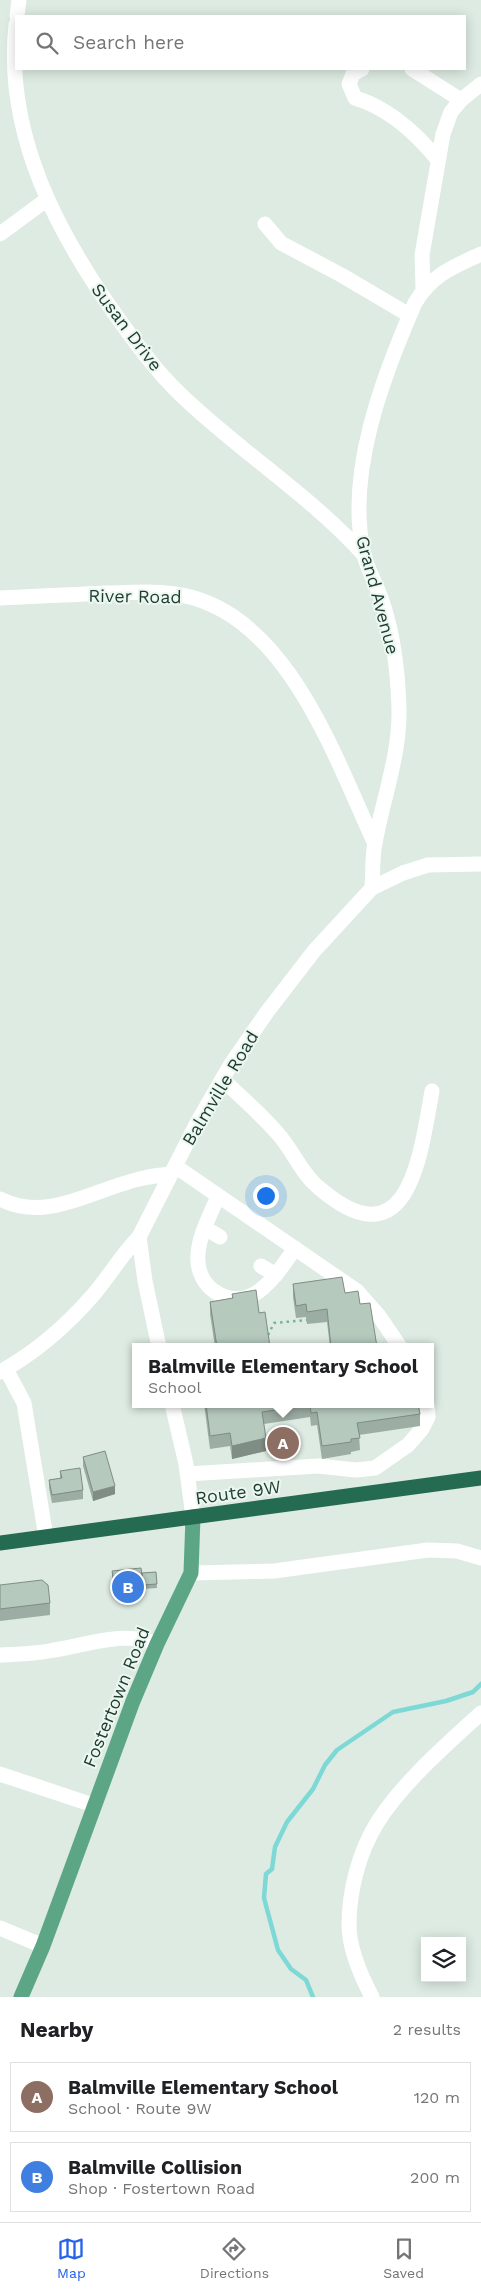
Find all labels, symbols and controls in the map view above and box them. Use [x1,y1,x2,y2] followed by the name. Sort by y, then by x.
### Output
[15,15,466,70] search box
[33,29,61,57] icon: search
[73,31,184,54] text: Search here
[87,279,167,375] street label: Susan Drive
[352,533,404,657] street label: Grand Avenue
[88,585,182,607] street label: River Road
[178,1027,262,1149] street label: Balmville Road
[253,1183,279,1209] your location
[132,1343,434,1408] popup
[148,1355,418,1378] text: Balmville Elementary School
[148,1378,201,1397] text: School
[267,1424,299,1462] pin: A
[194,1476,282,1508] street label: Route 9W
[112,1568,144,1606] pin: B
[78,1624,154,1770] street label: Fostertown Road
[421,1937,466,1982] map controls
[421,1937,466,1982] button: layers
[20,2017,93,2042] text: Nearby
[393,2020,461,2039] text: 2 results
[68,2076,338,2099] text: Balmville Elementary School
[32,2088,42,2107] text: A
[414,2088,460,2107] text: 120 m
[68,2099,212,2118] text: School · Route 9W
[68,2156,242,2179] text: Balmville Collision
[32,2168,42,2187] text: B
[410,2168,460,2187] text: 200 m
[68,2179,255,2198] text: Shop · Fostertown Road
[57,2235,86,2281] tab: Map
[200,2235,269,2281] tab: Directions
[383,2235,424,2281] tab: Saved

